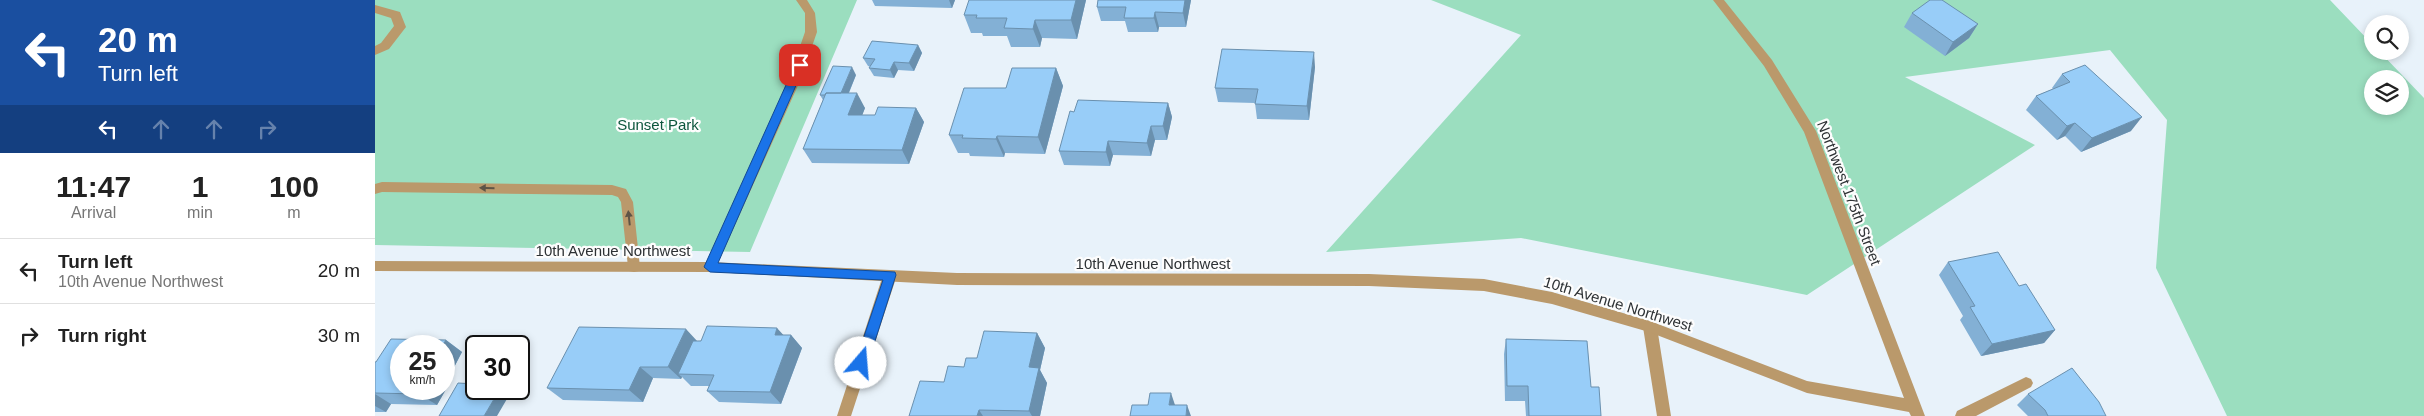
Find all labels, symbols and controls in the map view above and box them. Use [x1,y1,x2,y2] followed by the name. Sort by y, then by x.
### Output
[2364,15,2409,115] map controls
[2364,15,2409,60] button: search
[15,20,80,85] icon: left
[98,20,178,59] text: 20 m
[779,44,821,86] pin
[786,51,814,79] icon: arrive
[98,61,178,86] text: Turn left
[2364,70,2409,115] button: layers
[94,115,122,143] icon: left
[147,115,175,143] icon: ahead
[200,115,228,143] icon: ahead
[253,115,281,143] icon: right
[617,116,699,133] park label: Sunset Park
[1814,118,1885,268] street label: Northwest 175th Street
[56,170,131,203] text: 11:47
[192,170,208,203] text: 1
[269,170,319,203] text: 100
[479,184,495,192] one-way arrow
[71,204,116,221] text: Arrival
[187,204,213,221] text: min
[287,204,301,221] text: m
[625,210,633,226] one-way arrow
[536,242,691,259] street label: 10th Avenue Northwest
[58,251,133,272] text: Turn left
[1076,255,1231,272] street label: 10th Avenue Northwest
[15,257,43,285] icon: left
[318,260,360,281] text: 20 m
[58,273,223,290] text: 10th Avenue Northwest
[1542,273,1695,335] street label: 10th Avenue Northwest
[15,322,43,350] icon: right
[58,325,146,346] text: Turn right
[318,325,360,346] text: 30 m
[465,335,530,400] speed limit sign: 30
[834,336,886,388] position arrow
[409,347,436,375] text: 25
[409,373,436,387] text: km/h

